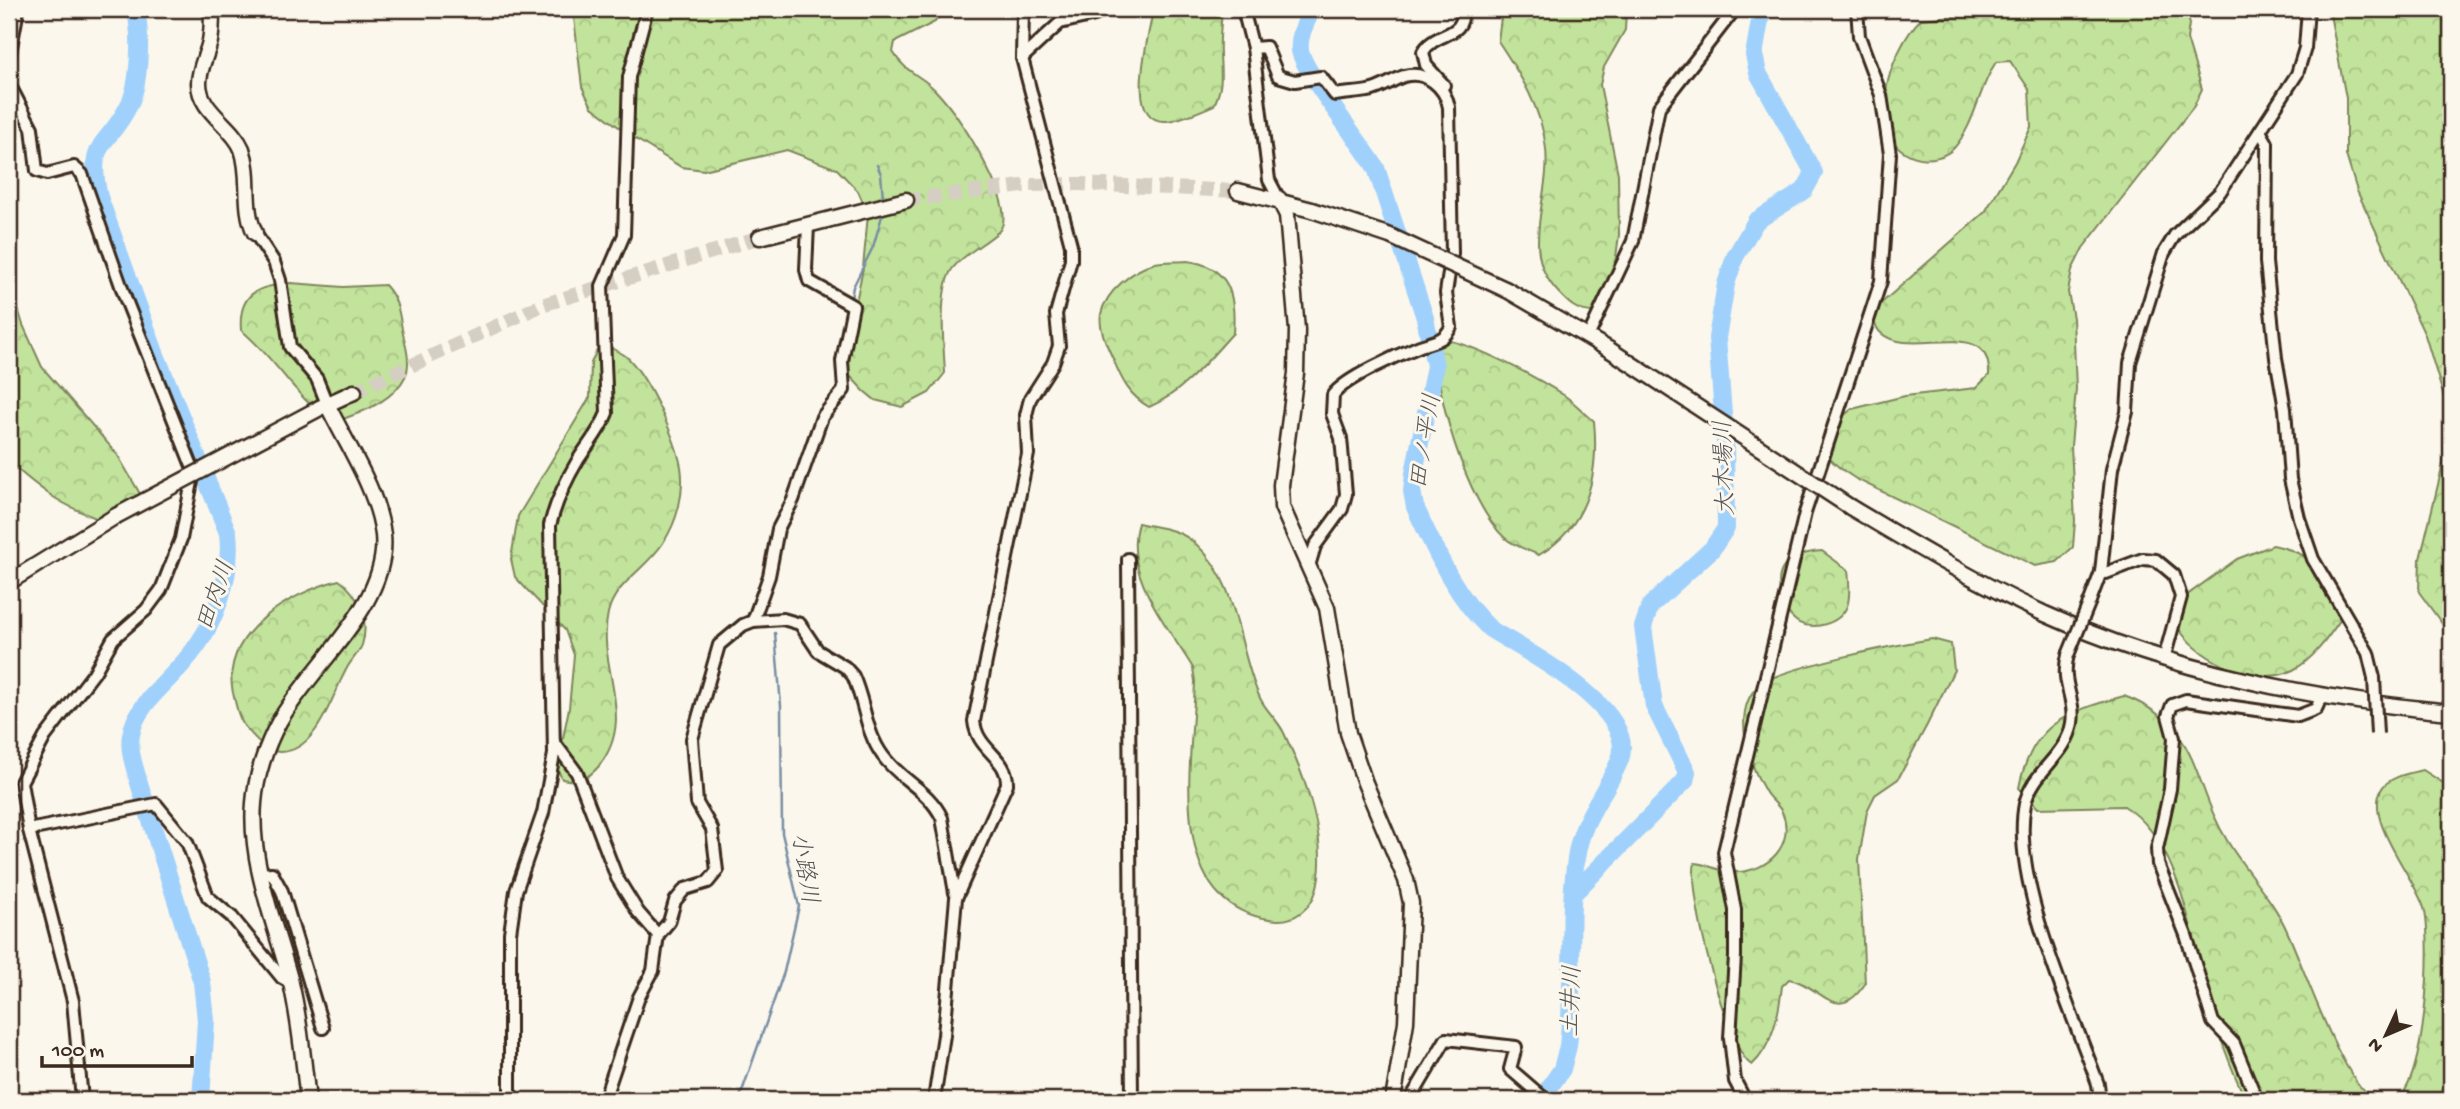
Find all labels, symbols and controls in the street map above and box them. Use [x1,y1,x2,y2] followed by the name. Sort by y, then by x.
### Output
[1406,392,1449,491] water label: 田ノ平川
[1709,419,1743,516] water label: 大木場川
[191,557,243,635] water label: 田内川
[783,831,823,906] water label: 小路川
[1557,965,1589,1038] water label: 土井川
[2352,1000,2422,1070] north arrow
[42,1025,192,1069] scale bar
[2364,1032,2389,1057] text: N
[51,1040,104,1065] text: 100 m

